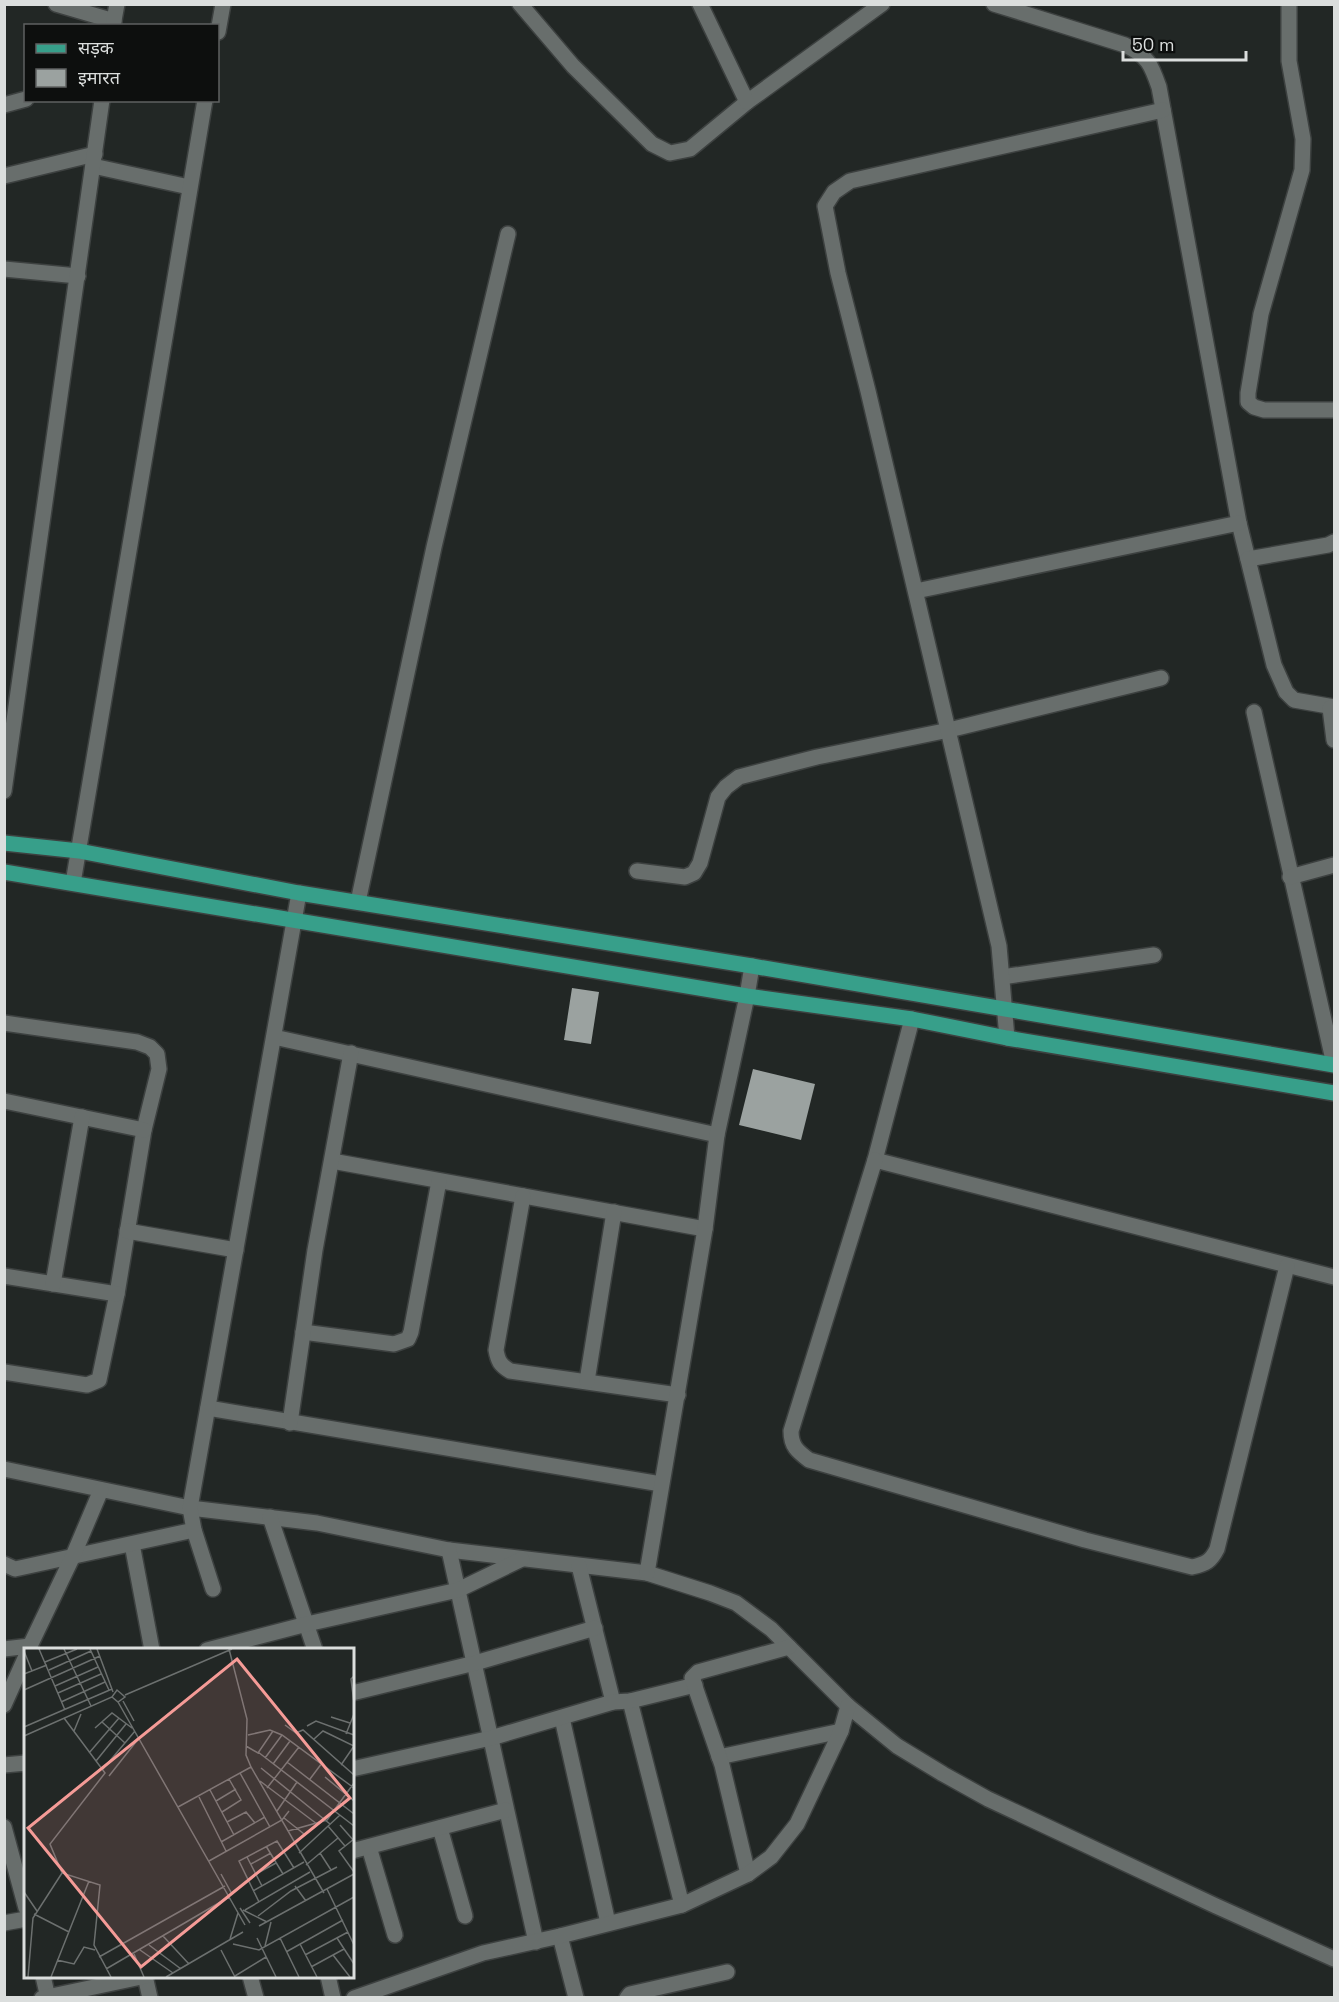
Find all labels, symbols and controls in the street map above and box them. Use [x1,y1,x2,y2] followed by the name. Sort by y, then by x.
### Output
[24,24,219,102] legend
[1123,24,1246,62] scale bar
[1132,33,1174,56] text: 50 m
[78,36,115,59] text: सड़क
[78,66,121,89] text: इमारत
[24,1648,354,1978] inset map

